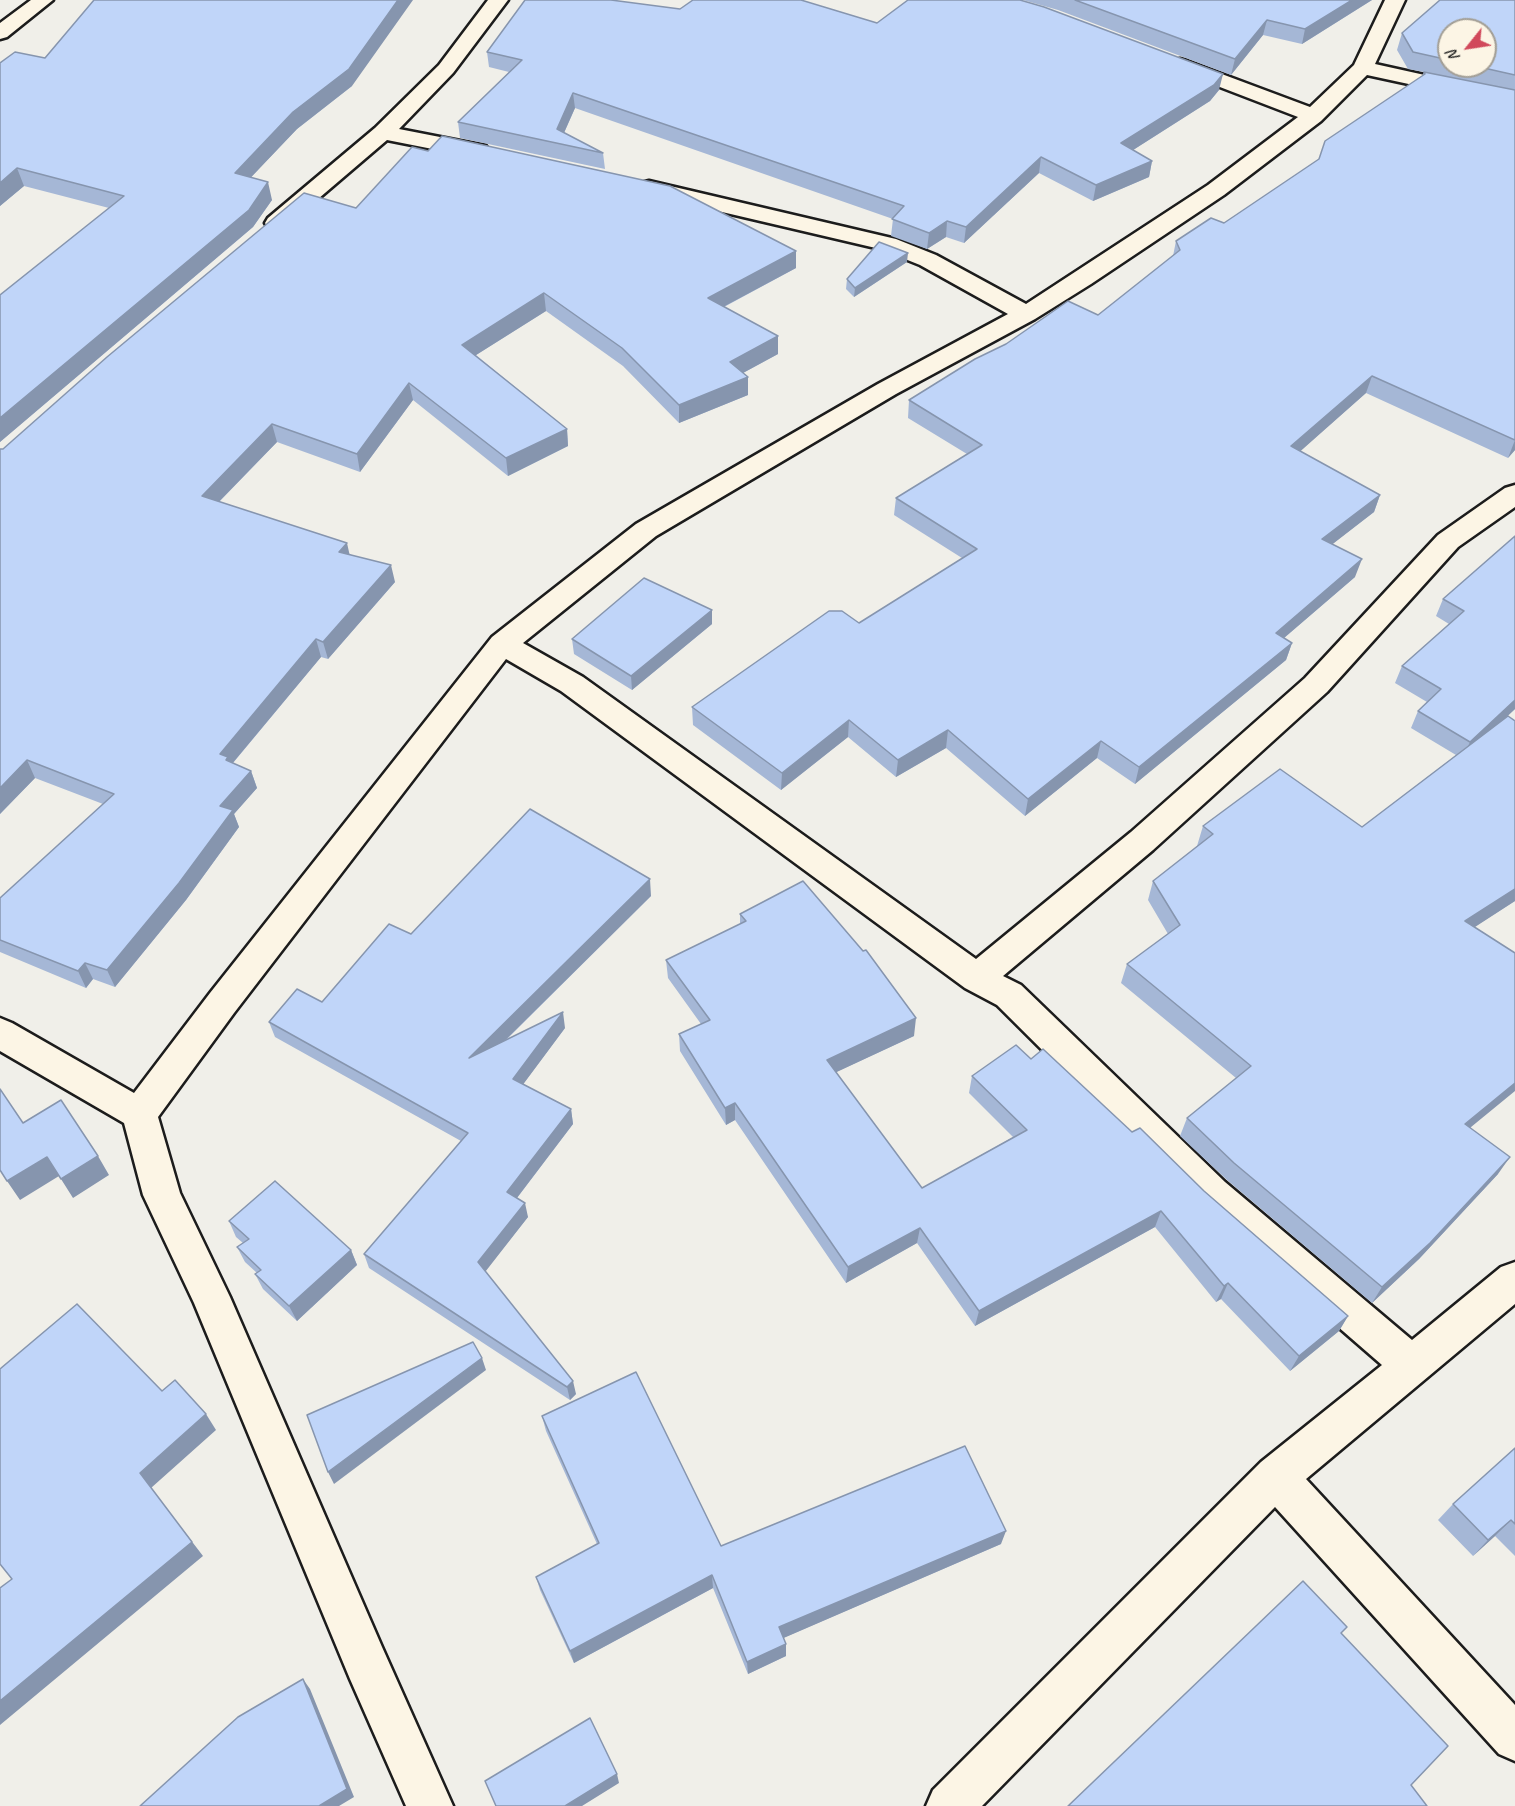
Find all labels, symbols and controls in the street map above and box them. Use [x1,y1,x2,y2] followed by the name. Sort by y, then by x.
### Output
[1437,18,1497,78] north arrow
[1442,47,1464,65] text: N

